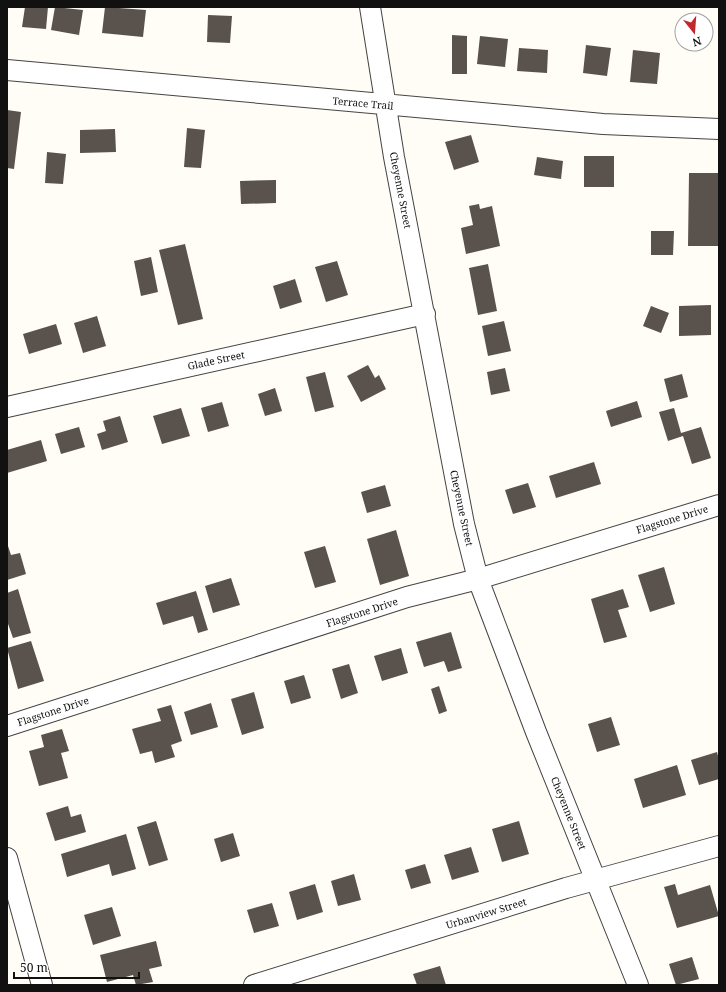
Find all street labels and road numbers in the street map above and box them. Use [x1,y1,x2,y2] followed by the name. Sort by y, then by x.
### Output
[332,93,394,113] street label: Terrace Trail
[387,151,415,230] street label: Cheyenne Street
[186,347,246,373] street label: Glade Street
[447,469,477,548] street label: Cheyenne Street
[634,501,710,537] street label: Flagstone Drive
[324,594,400,630] street label: Flagstone Drive
[15,693,91,729] street label: Flagstone Drive
[548,774,590,852] street label: Cheyenne Street
[444,894,528,932] street label: Urbanview Street

